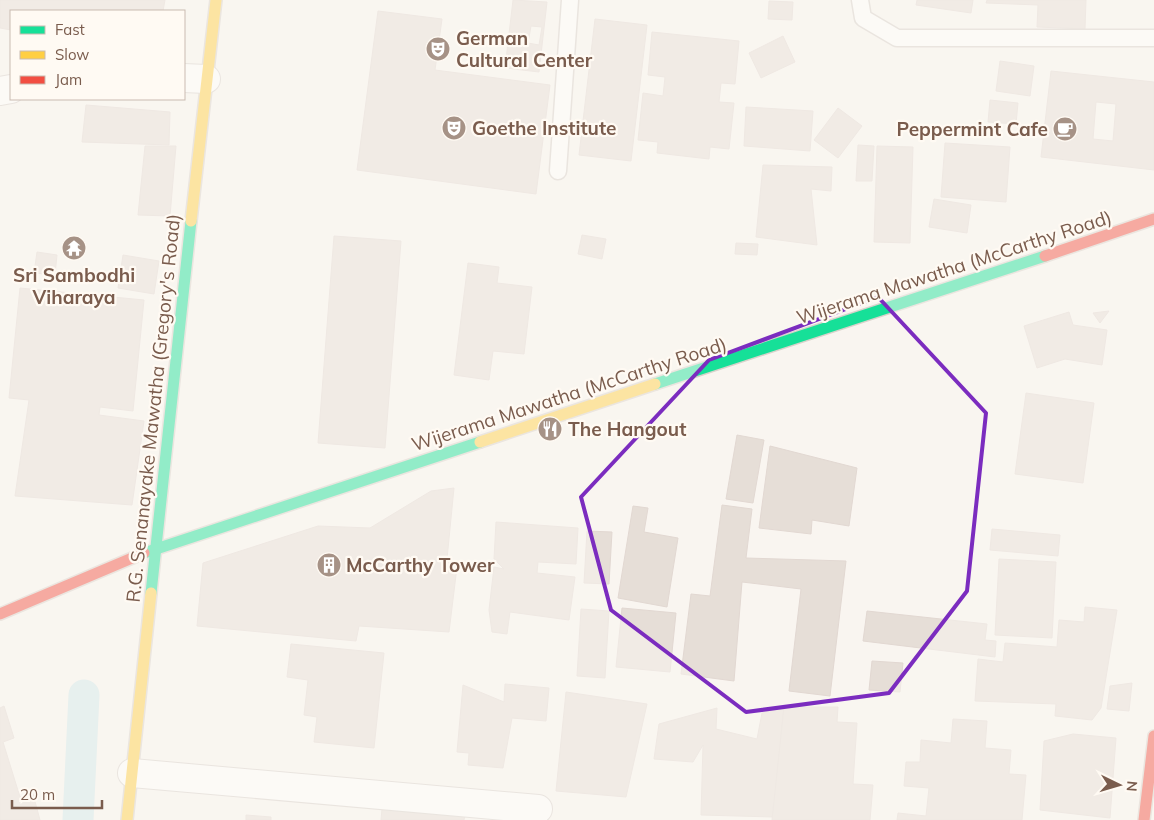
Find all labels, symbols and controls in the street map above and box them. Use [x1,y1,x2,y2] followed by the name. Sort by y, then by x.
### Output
[10,10,185,100] legend
[55,20,85,39] text: Fast
[456,26,593,72] place label: German Cultural Center
[425,36,451,62] theatre icon: German Cultural Center
[55,45,89,64] text: Slow
[55,70,82,89] text: Jam
[441,115,467,141] theatre icon: Goethe Institute
[472,116,616,140] place label: Goethe Institute
[1052,116,1078,142] cafe icon: Peppermint Cafe
[896,117,1048,141] place label: Peppermint Cafe
[793,205,1115,329] street label: Wijerama Mawatha (McCarthy Road)
[121,212,185,604] street label: R.G. Senanayake Mawatha (Gregory's Road)
[61,235,87,261] temple icon: Sri Sambodhi Viharaya
[13,263,135,309] place label: Sri Sambodhi Viharaya
[408,332,730,456] street label: Wijerama Mawatha (McCarthy Road)
[537,416,563,442] restaurant icon: The Hangout
[568,417,686,441] place label: The Hangout
[316,552,342,578] building icon: McCarthy Tower
[346,553,495,577] place label: McCarthy Tower
[1094,760,1144,810] north arrow
[12,778,102,810] scale bar
[1123,780,1141,792] text: N
[20,785,55,804] text: 20 m

